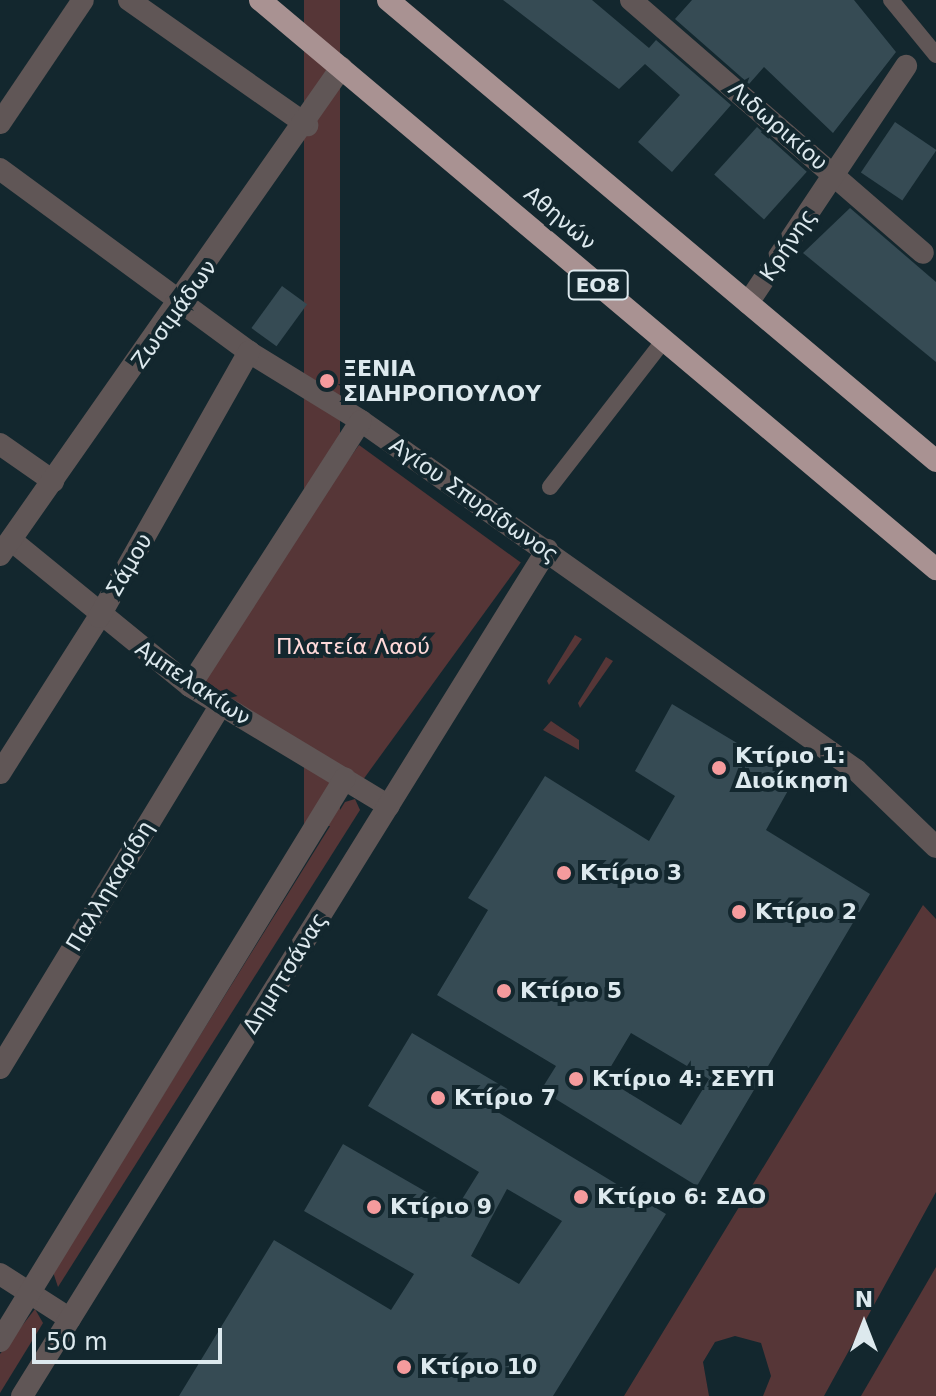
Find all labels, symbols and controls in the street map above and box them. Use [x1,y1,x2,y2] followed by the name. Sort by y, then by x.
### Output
[723,76,833,176] street label: Λιδωρικίου
[519,180,601,256] street label: Αθηνών
[754,204,822,286] street label: Κρήνης
[126,255,222,373] street label: Ζωσιμάδων
[566,269,630,301] road number: ΕΟ8
[343,355,541,406] place label: ΞΕΝΙΑ ΣΙΔΗΡΟΠΟΥΛΟΥ
[318,372,336,390] marker: ΞΕΝΙΑ ΣΙΔΗΡΟΠΟΥΛΟΥ
[384,432,564,568] street label: Αγίου Σπυρίδωνος
[100,529,158,601] street label: Σάμου
[276,634,430,660] park label: Πλατεία Λαού
[131,635,255,731] street label: Αμπελακίων
[735,742,848,794] place label: Κτίριο 1: Διοίκηση
[710,759,728,777] marker: Κτίριο 1: Διοίκηση
[61,816,159,956] street label: Παλληκαρίδη
[580,860,682,886] place label: Κτίριο 3
[555,864,573,882] marker: Κτίριο 3
[755,899,857,925] place label: Κτίριο 2
[730,903,748,921] marker: Κτίριο 2
[237,907,333,1039] street label: Δημητσάνας
[520,978,622,1004] place label: Κτίριο 5
[495,982,513,1000] marker: Κτίριο 5
[592,1066,775,1092] place label: Κτίριο 4: ΣΕΥΠ
[567,1070,585,1088] marker: Κτίριο 4: ΣΕΥΠ
[454,1085,556,1111] place label: Κτίριο 7
[429,1089,447,1107] marker: Κτίριο 7
[597,1184,766,1210] place label: Κτίριο 6: ΣΔΟ
[572,1188,590,1206] marker: Κτίριο 6: ΣΔΟ
[390,1194,492,1220] place label: Κτίριο 9
[365,1198,383,1216] marker: Κτίριο 9
[824,1284,904,1364] north arrow
[855,1287,873,1312] text: N
[36,1312,226,1362] scale bar
[46,1328,108,1356] text: 50 m
[420,1354,537,1380] place label: Κτίριο 10
[395,1358,413,1376] marker: Κτίριο 10

